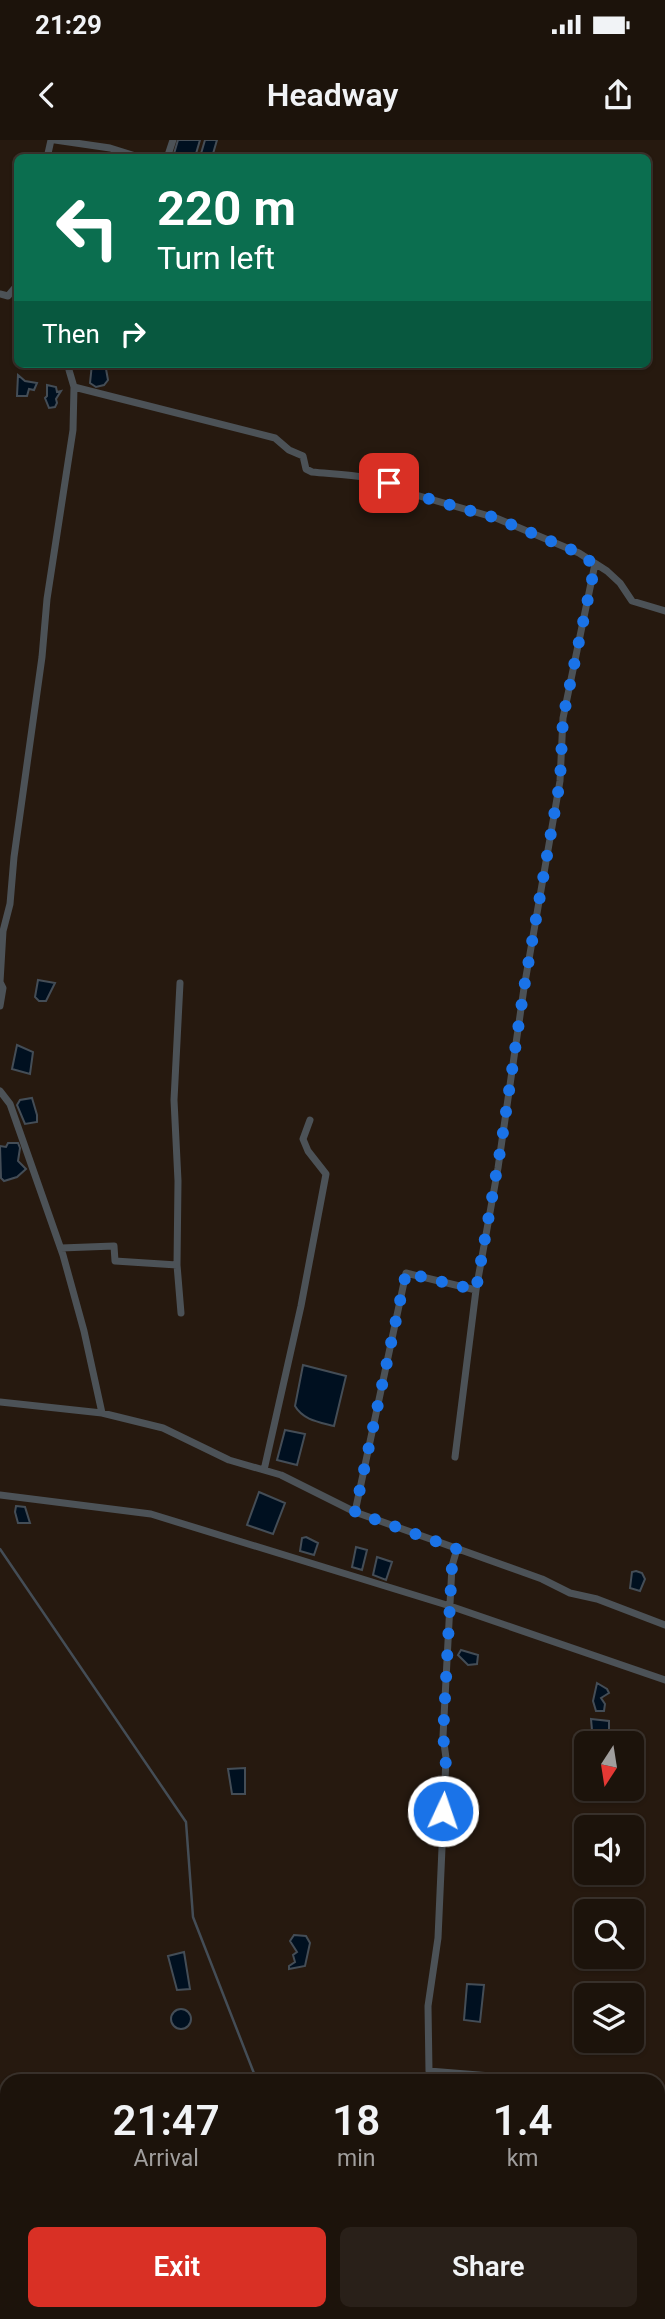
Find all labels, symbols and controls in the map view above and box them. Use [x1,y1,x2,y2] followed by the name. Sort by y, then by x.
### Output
[35,10,102,40] text: 21:29
[28,76,66,114] icon: back
[267,76,398,114] text: Headway
[599,76,637,114] icon: share
[157,180,296,237] text: 220 m
[42,182,133,273] icon: left
[157,239,275,277] text: Turn left
[114,315,152,353] icon: right
[42,319,100,349] text: Then
[359,453,419,513] pin
[370,464,408,502] icon: arrive
[574,1731,644,1801] north arrow
[574,1731,644,2053] map controls
[406,1774,480,1848] position arrow
[574,1815,644,1885] button: sound
[574,1899,644,1969] button: search
[574,1983,644,2053] button: layers
[112,2096,220,2145] text: 21:47
[332,2096,380,2145] text: 18
[493,2096,553,2145] text: 1.4
[133,2145,199,2172] text: Arrival
[337,2145,375,2172] text: min
[507,2145,539,2172] text: km
[28,2227,326,2307] button: Exit
[340,2227,637,2307] button: Share

